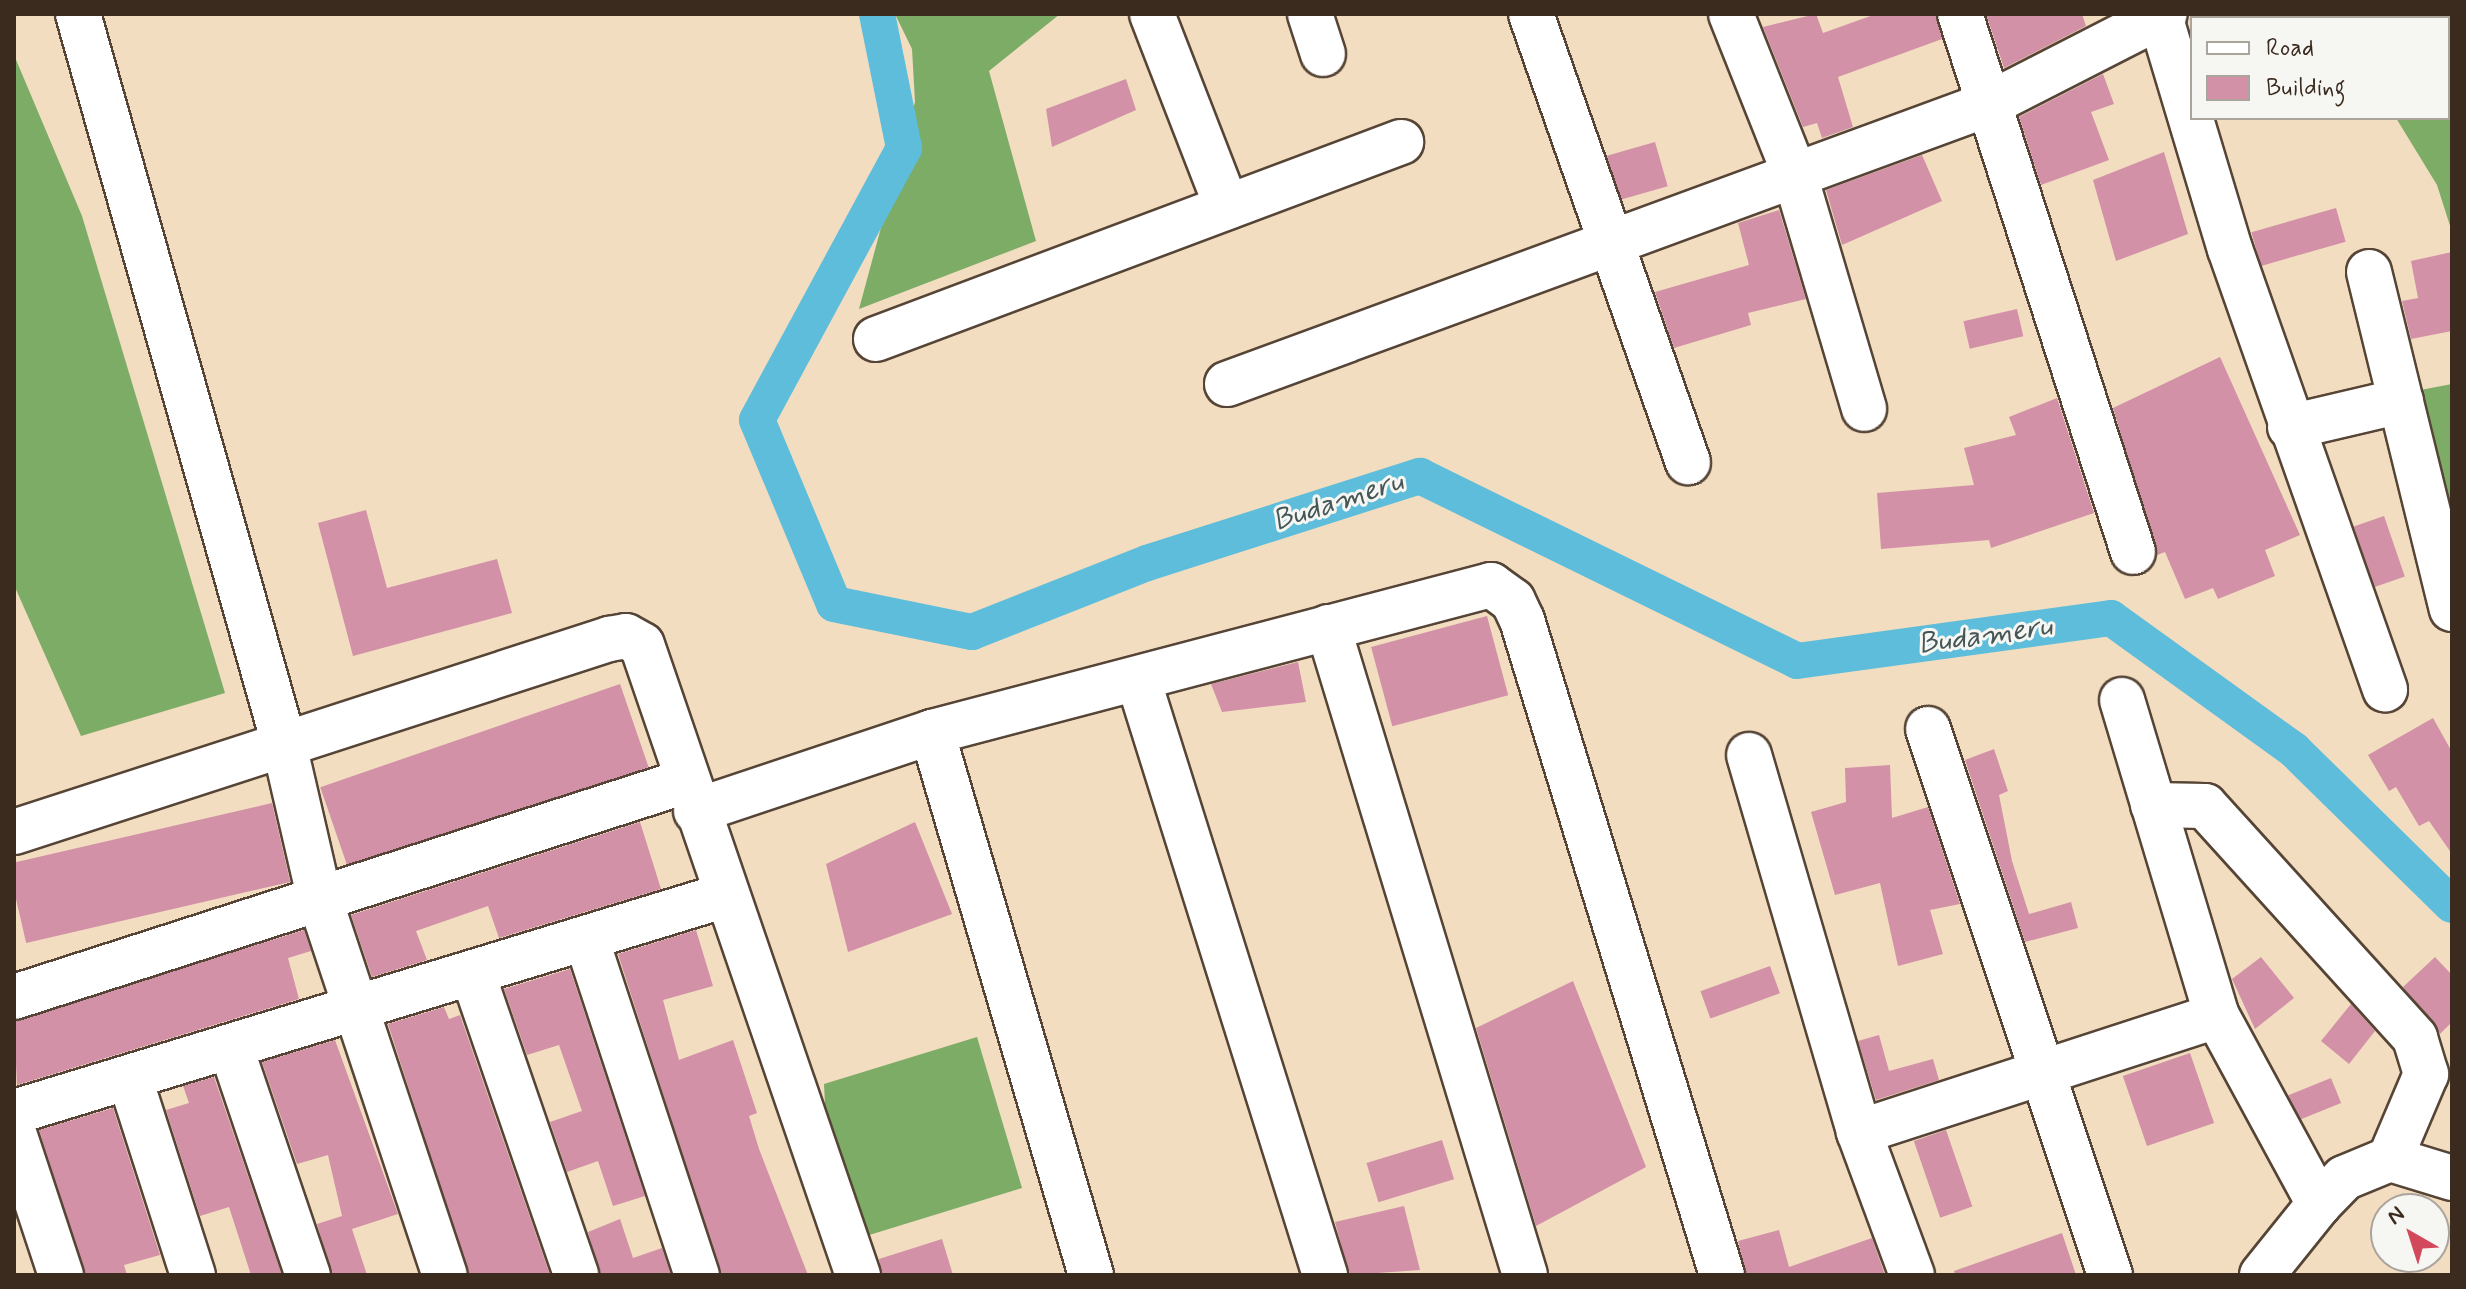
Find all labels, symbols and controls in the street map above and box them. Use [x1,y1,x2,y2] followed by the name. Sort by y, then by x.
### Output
[2190,16,2450,120] legend
[2266,33,2314,64] text: Road
[2266,73,2346,104] text: Building
[1268,464,1408,540] water label: Budameru
[1916,609,2054,663] water label: Budameru
[2370,1193,2450,1273] north arrow
[2382,1200,2411,1231] text: N

